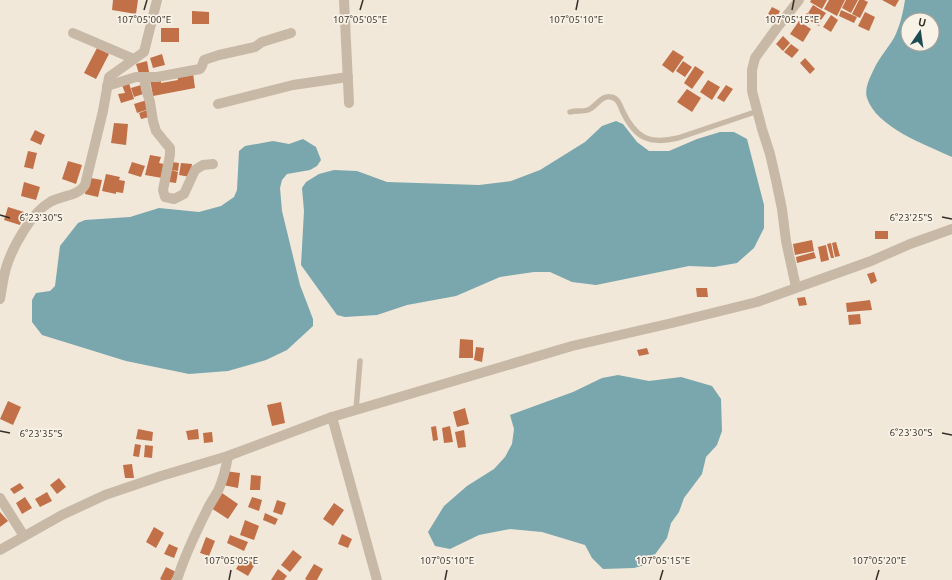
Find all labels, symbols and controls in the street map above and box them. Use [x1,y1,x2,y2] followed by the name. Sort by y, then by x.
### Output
[900,12,940,52] north arrow
[117,14,172,25] text: 107°05'00"E
[333,14,388,25] text: 107°05'05"E
[549,14,604,25] text: 107°05'10"E
[765,14,820,25] text: 107°05'15"E
[917,16,927,29] text: U
[19,212,63,223] text: 6°23'30"S
[889,212,933,223] text: 6°23'25"S
[889,427,933,438] text: 6°23'30"S
[19,428,63,439] text: 6°23'35"S
[204,555,259,566] text: 107°05'05"E
[420,555,475,566] text: 107°05'10"E
[636,555,691,566] text: 107°05'15"E
[852,555,907,566] text: 107°05'20"E

